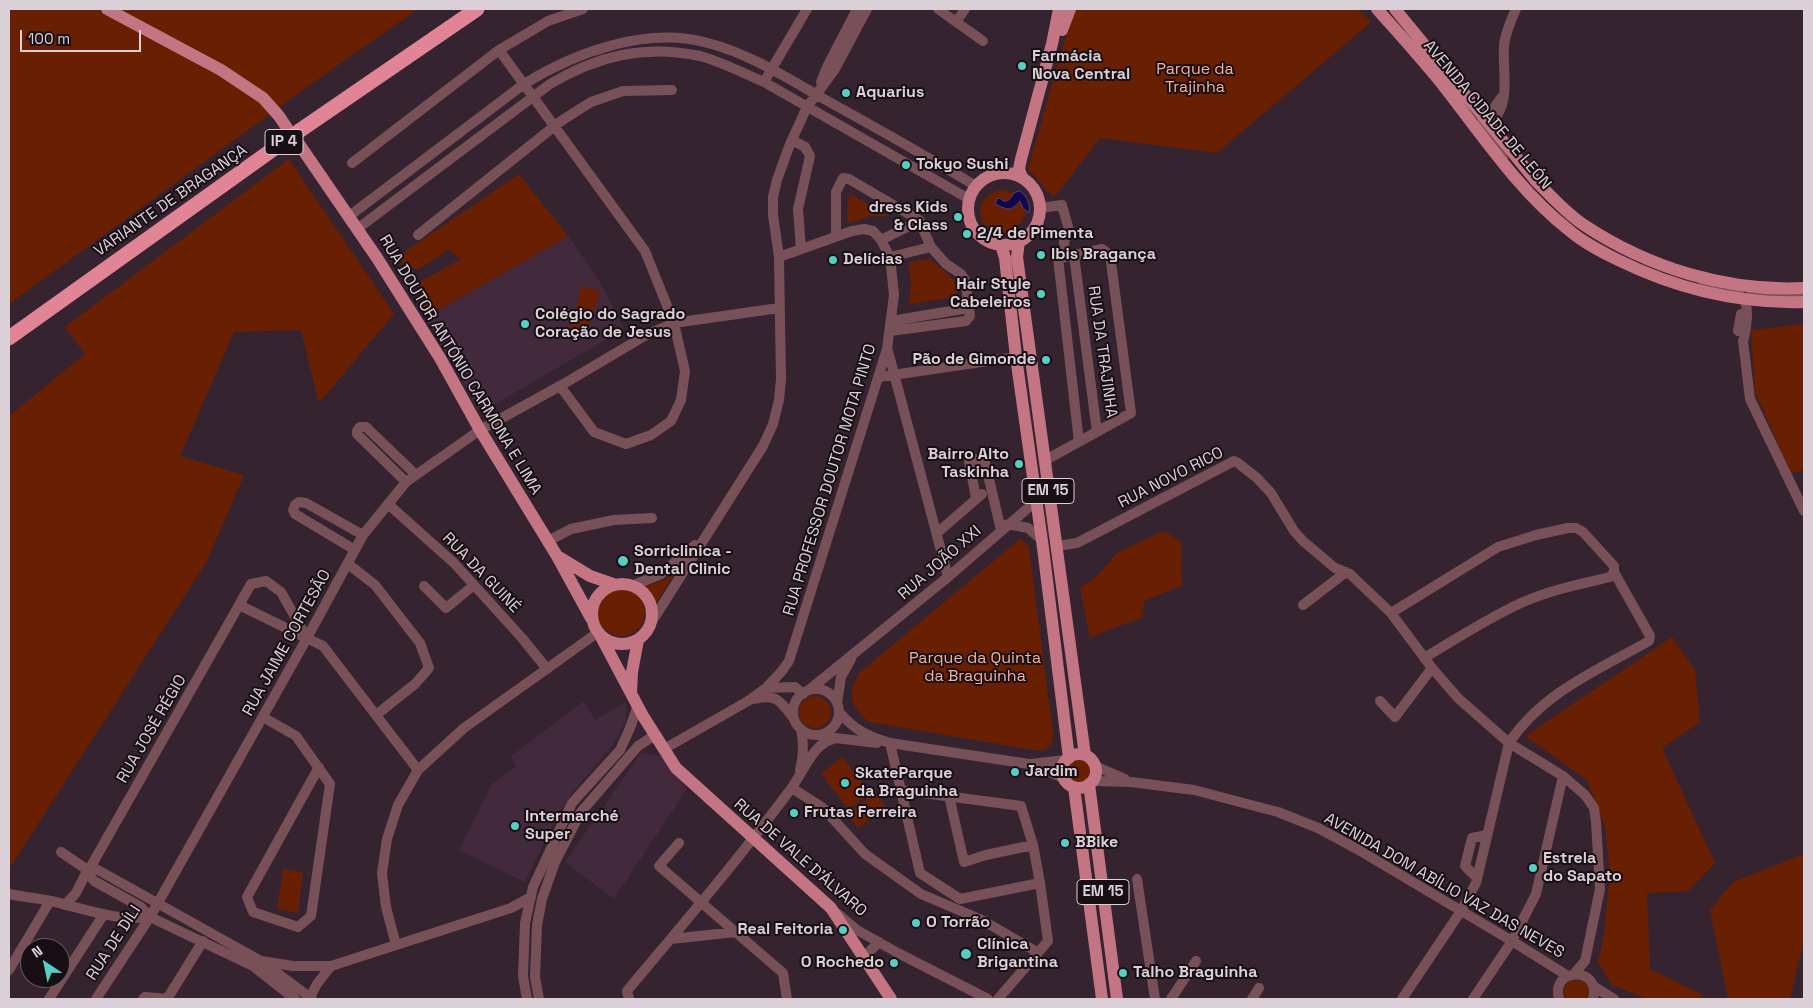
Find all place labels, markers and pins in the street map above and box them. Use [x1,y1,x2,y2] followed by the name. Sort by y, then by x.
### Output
[1032,47,1130,85] place label: Farmácia Nova Central
[1016,60,1028,72] marker: Farmácia Nova Central
[856,83,924,103] place label: Aquarius
[840,87,852,99] marker: Aquarius
[916,155,1008,175] place label: Tokyo Sushi
[900,159,912,171] marker: Tokyo Sushi
[869,198,948,236] place label: dress Kids & Class
[952,211,964,223] marker: dress Kids & Class
[977,224,1093,244] place label: 2/4 de Pimenta
[961,228,973,240] marker: 2/4 de Pimenta
[1051,245,1156,265] place label: Ibis Bragança
[1035,249,1047,261] marker: Ibis Bragança
[843,250,903,270] place label: Delícias
[827,254,839,266] marker: Delícias
[950,275,1031,313] place label: Hair Style Cabeleiros
[1035,288,1047,300] marker: Hair Style Cabeleiros
[535,305,685,343] place label: Colégio do Sagrado Coração de Jesus
[519,318,531,330] marker: Colégio do Sagrado Coração de Jesus
[912,350,1036,370] place label: Pão de Gimonde
[1040,354,1052,366] marker: Pão de Gimonde
[927,445,1009,483] place label: Bairro Alto Taskinha
[1013,458,1025,470] marker: Bairro Alto Taskinha
[634,542,732,580] place label: Sorriclinica - Dental Clinic
[616,554,630,568] marker: Sorriclinica - Dental Clinic
[1025,762,1078,782] place label: Jardim
[855,764,958,802] place label: SkateParque da Braguinha
[1009,766,1021,778] marker: Jardim
[839,777,851,789] marker: SkateParque da Braguinha
[804,803,917,823] place label: Frutas Ferreira
[525,807,619,845] place label: Intermarché Super
[788,807,800,819] marker: Frutas Ferreira
[509,820,521,832] marker: Intermarché Super
[1075,833,1118,853] place label: BBike
[1059,837,1071,849] marker: BBike
[1543,849,1622,887] place label: Estrela do Sapato
[1527,862,1539,874] marker: Estrela do Sapato
[926,913,990,933] place label: O Torrão
[910,917,922,929] marker: O Torrão
[737,920,833,940] place label: Real Feitoria
[837,924,849,936] marker: Real Feitoria
[977,935,1058,973] place label: Clínica Brigantina
[959,947,973,961] marker: Clínica Brigantina
[801,953,884,973] place label: O Rochedo
[888,957,900,969] marker: O Rochedo
[1133,963,1257,983] place label: Talho Braguinha
[1117,967,1129,979] marker: Talho Braguinha

